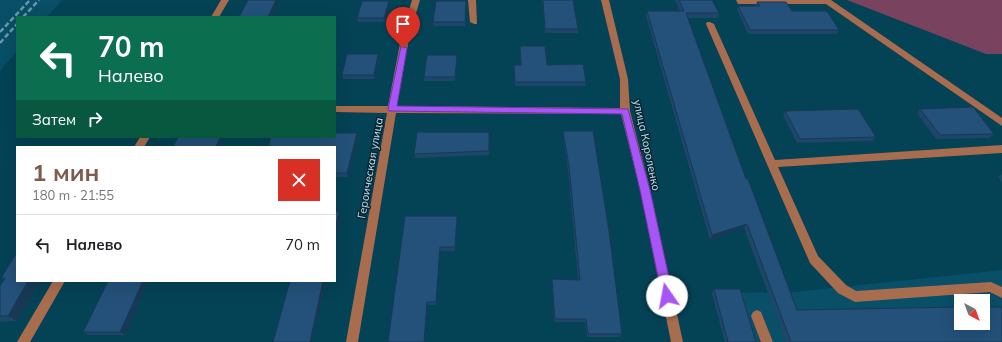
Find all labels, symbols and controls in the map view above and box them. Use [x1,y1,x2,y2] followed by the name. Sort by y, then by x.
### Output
[386,7.0,420,48] pin
[392,13,414,35] icon: arrive
[98,29,164,64] text: 70 m
[32,32,84,84] icon: left
[98,64,164,87] text: Налево
[630,98,664,192] street label: улица Короленко
[84,108,106,130] icon: right
[32,110,76,129] text: Затем
[354,117,386,219] street label: Героическая улица
[32,157,99,187] text: 1 мин
[278,159,320,201] button: close
[32,187,114,203] text: 180 m · 21:55
[32,234,54,256] icon: left
[66,235,122,254] text: Налево
[285,235,320,254] text: 70 m
[646,275,688,317] position arrow
[954,294,990,330] north arrow
[954,294,990,330] map controls

